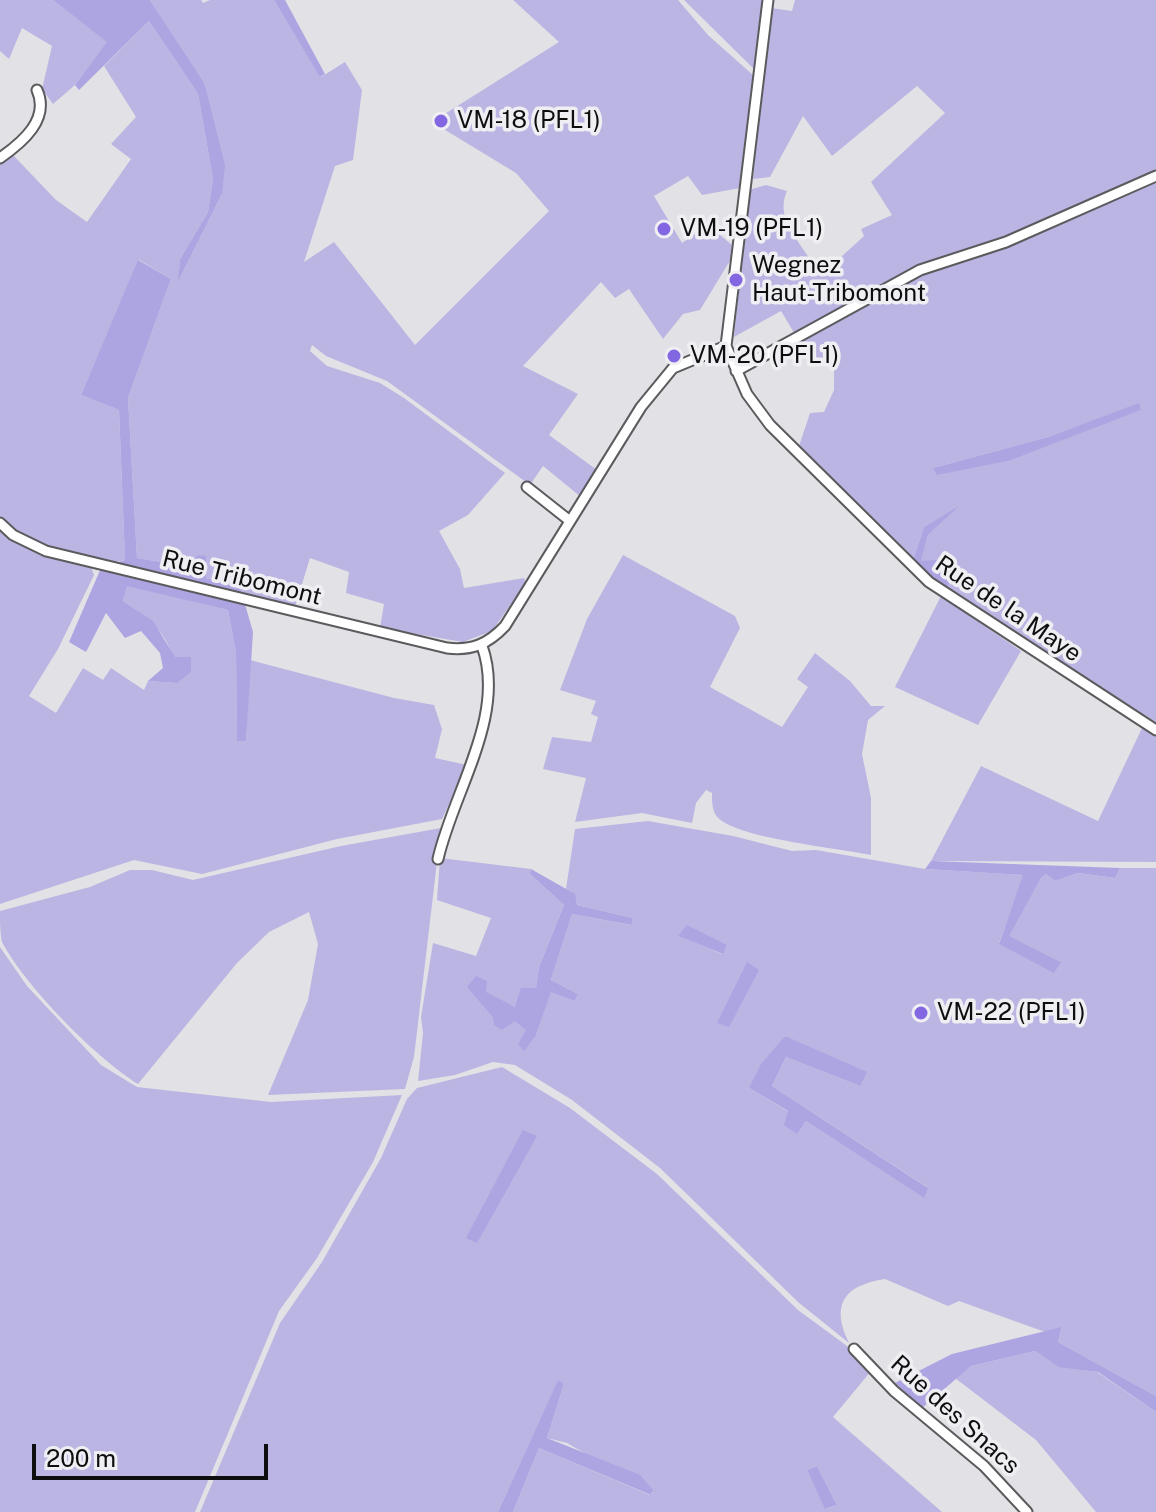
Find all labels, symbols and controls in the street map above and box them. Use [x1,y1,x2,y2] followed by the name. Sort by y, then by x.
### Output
[457,107,601,135] place label: VM-18 (PFL1)
[432,112,450,130] marker: VM-18 (PFL1)
[680,215,823,243] place label: VM-19 (PFL1)
[655,220,673,238] marker: VM-19 (PFL1)
[752,252,926,308] place label: Wegnez Haut-Tribomont
[727,271,745,289] marker: Wegnez Haut-Tribomont
[690,342,839,370] place label: VM-20 (PFL1)
[665,347,683,365] marker: VM-20 (PFL1)
[159,544,325,612] street label: Rue Tribomont
[930,550,1086,668] street label: Rue de la Maye
[937,999,1086,1027] place label: VM-22 (PFL1)
[912,1004,930,1022] marker: VM-22 (PFL1)
[885,1350,1025,1480] street label: Rue des Snacs
[36,1428,272,1478] scale bar
[46,1444,116,1472] text: 200 m

